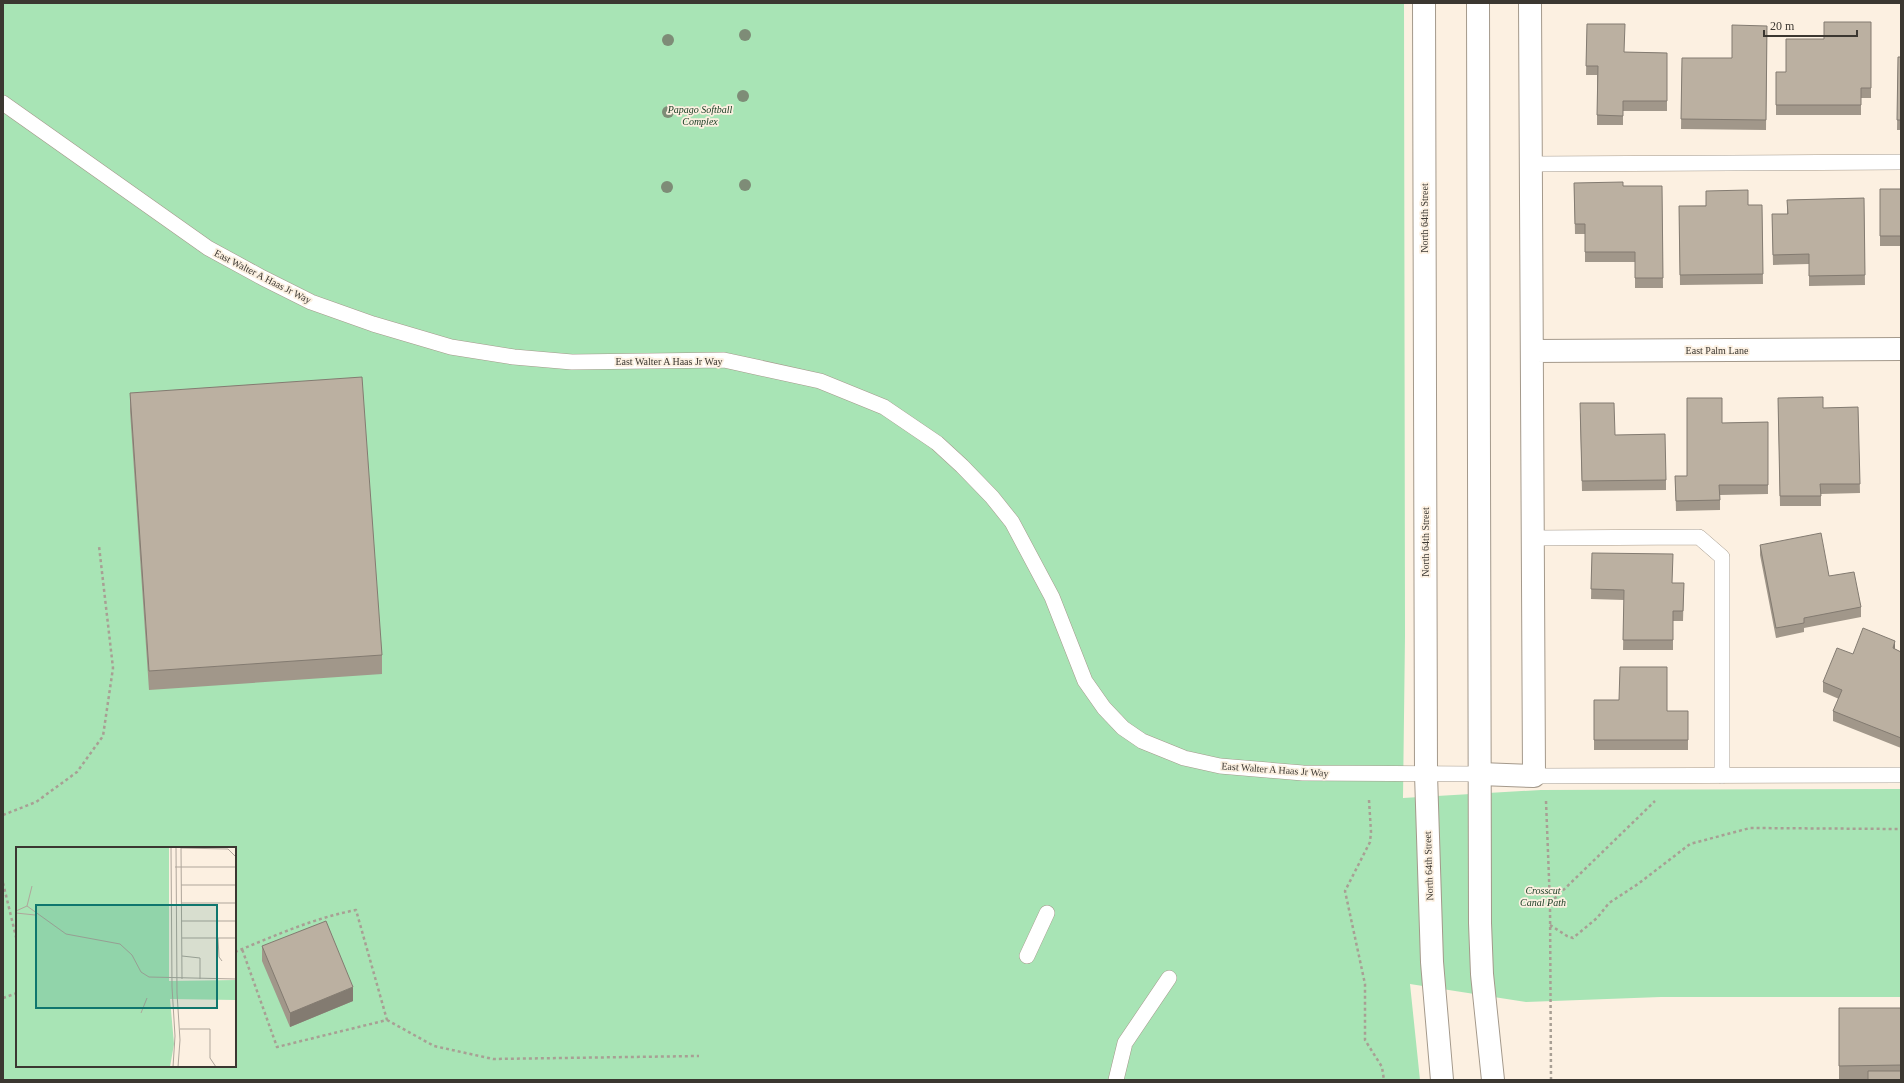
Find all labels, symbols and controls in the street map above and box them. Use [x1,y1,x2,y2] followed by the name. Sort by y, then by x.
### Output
[1764,12,1857,38] scale bar
[1770,19,1795,33] text: 20 m
[667,104,733,127] park label: Papago Softball Complex
[1419,183,1430,253] street label: North 64th Street
[213,247,313,306] street label: East Walter A Haas Jr Way
[1686,345,1749,356] street label: East Palm Lane
[615,356,723,367] street label: East Walter A Haas Jr Way
[1420,507,1431,577] street label: North 64th Street
[1221,760,1329,779] street label: East Walter A Haas Jr Way
[1422,831,1435,901] street label: North 64th Street
[16,847,236,1067] inset map
[1520,885,1566,908] park label: Crosscut Canal Path

